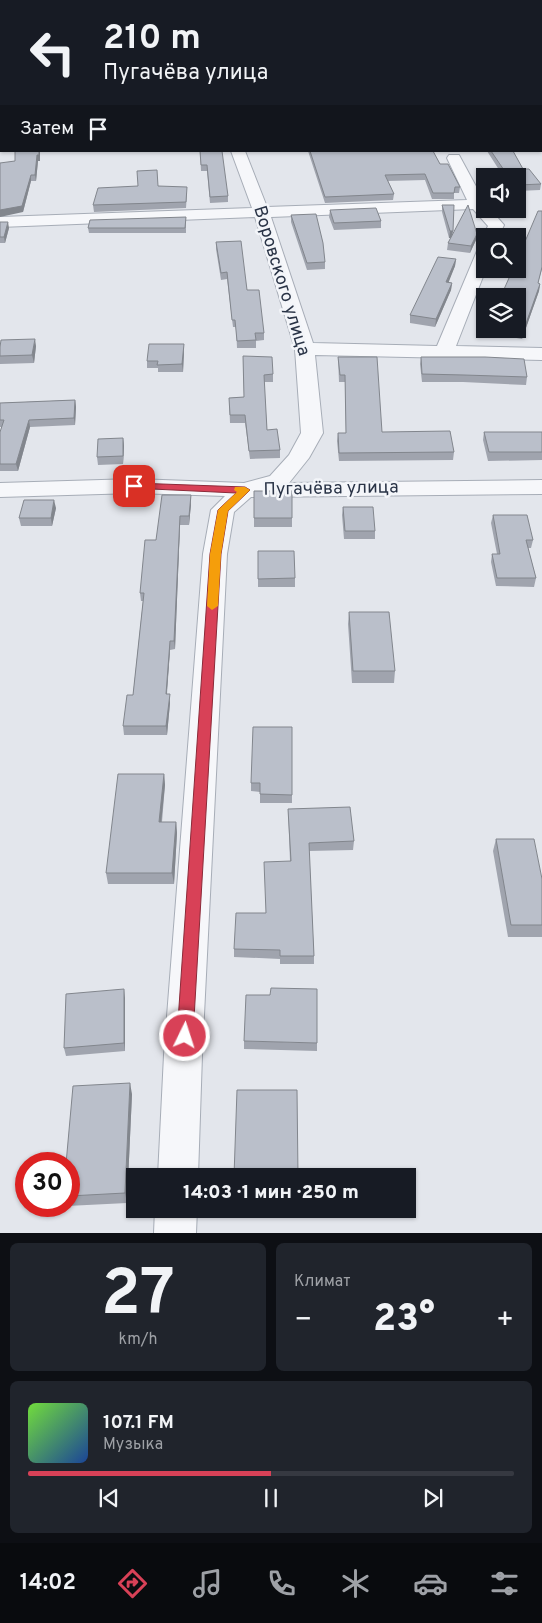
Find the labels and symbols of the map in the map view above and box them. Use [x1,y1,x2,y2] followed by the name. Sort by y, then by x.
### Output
[247,203,315,359] street label: Воровского улица
[113,465,155,507] pin
[263,476,399,502] street label: Пугачёва улица
[158,1009,210,1061] position arrow
[15,1152,80,1217] speed limit sign: 30

